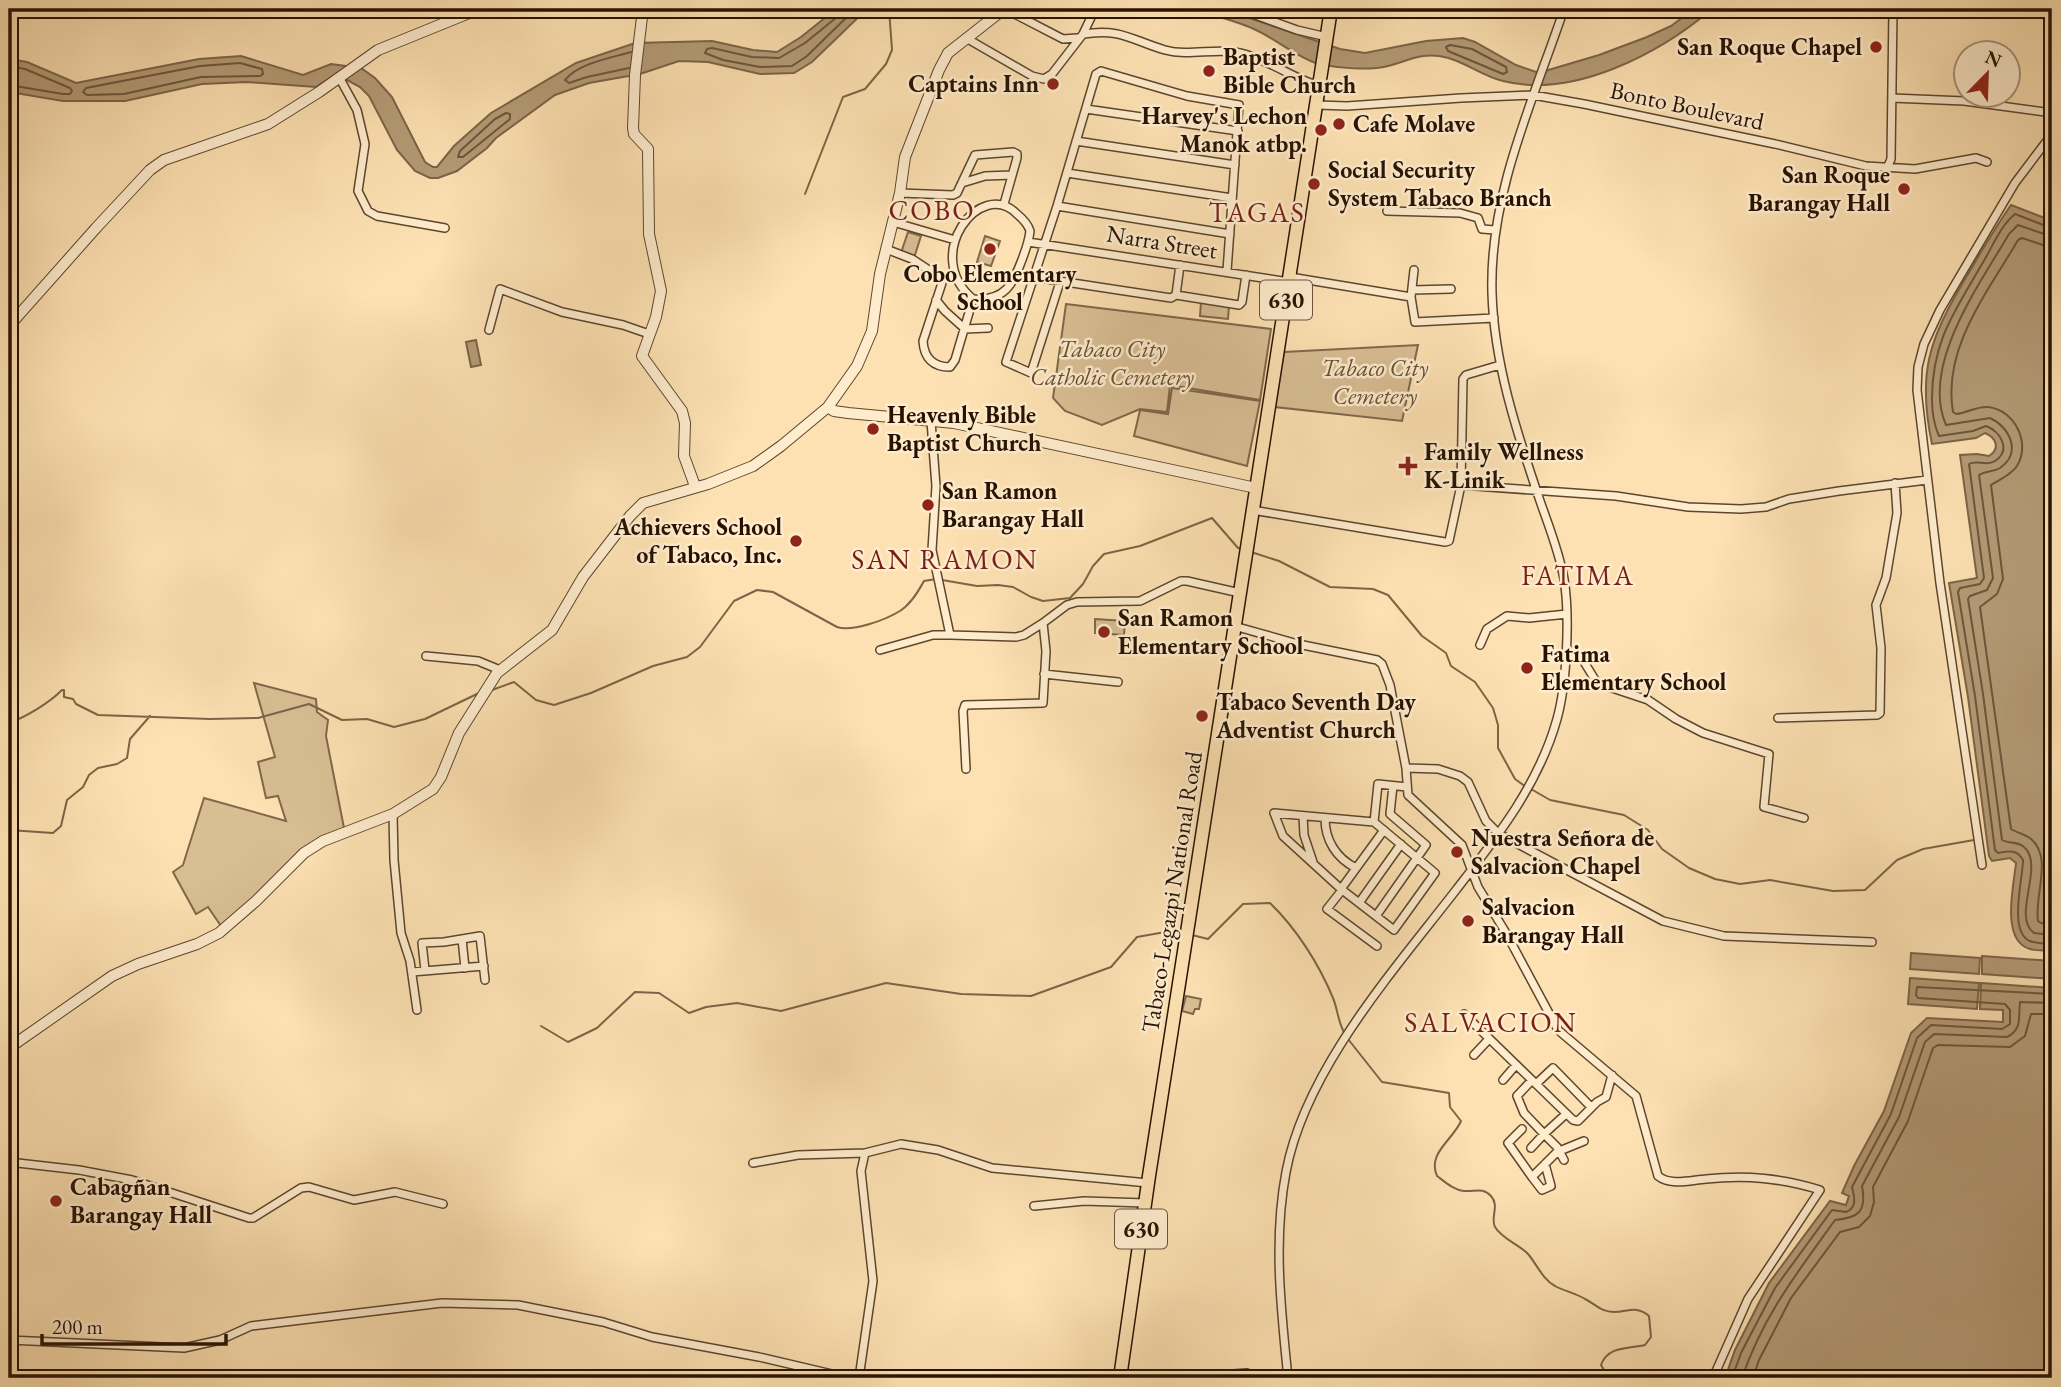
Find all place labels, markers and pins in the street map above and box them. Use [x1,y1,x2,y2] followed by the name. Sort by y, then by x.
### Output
[1677,31,1862,63] place label: San Roque Chapel
[1868,39,1884,55] marker: San Roque Chapel
[1223,41,1357,100] place label: Baptist Bible Church
[1201,63,1217,79] marker: Baptist Bible Church
[908,68,1039,99] place label: Captains Inn
[1045,76,1061,92] marker: Captains Inn
[1141,100,1307,159] place label: Harvey's Lechon Manok atbp.
[1353,108,1475,139] place label: Cafe Molave
[1331,116,1347,132] marker: Cafe Molave
[1313,122,1329,138] marker: Harvey's Lechon Manok atbp.
[1328,154,1552,214] place label: Social Security System Tabaco Branch
[1748,159,1890,219] place label: San Roque Barangay Hall
[1306,176,1322,192] marker: Social Security System Tabaco Branch
[1896,181,1912,197] marker: San Roque Barangay Hall
[982,241,998,257] marker: Cobo Elementary School
[903,258,1077,317] place label: Cobo Elementary School
[887,399,1042,458] place label: Heavenly Bible Baptist Church
[865,421,881,437] marker: Heavenly Bible Baptist Church
[1424,436,1584,495] place label: Family Wellness K-Linik
[1398,456,1418,476] marker: Family Wellness K-Linik
[942,475,1084,535] place label: San Ramon Barangay Hall
[920,497,936,513] marker: San Ramon Barangay Hall
[613,511,782,570] place label: Achievers School of Tabaco, Inc.
[788,533,804,549] marker: Achievers School of Tabaco, Inc.
[1118,602,1304,662] place label: San Ramon Elementary School
[1096,624,1112,640] marker: San Ramon Elementary School
[1541,638,1727,698] place label: Fatima Elementary School
[1519,660,1535,676] marker: Fatima Elementary School
[1215,686,1416,745] place label: Tabaco Seventh Day Adventist Church
[1194,708,1210,724] marker: Tabaco Seventh Day Adventist Church
[1471,822,1654,881] place label: Nuestra Señora de Salvacion Chapel
[1449,844,1465,860] marker: Nuestra Señora de Salvacion Chapel
[1482,891,1624,951] place label: Salvacion Barangay Hall
[1460,913,1476,929] marker: Salvacion Barangay Hall
[70,1171,212,1231] place label: Cabagñan Barangay Hall
[48,1193,64,1209] marker: Cabagñan Barangay Hall

